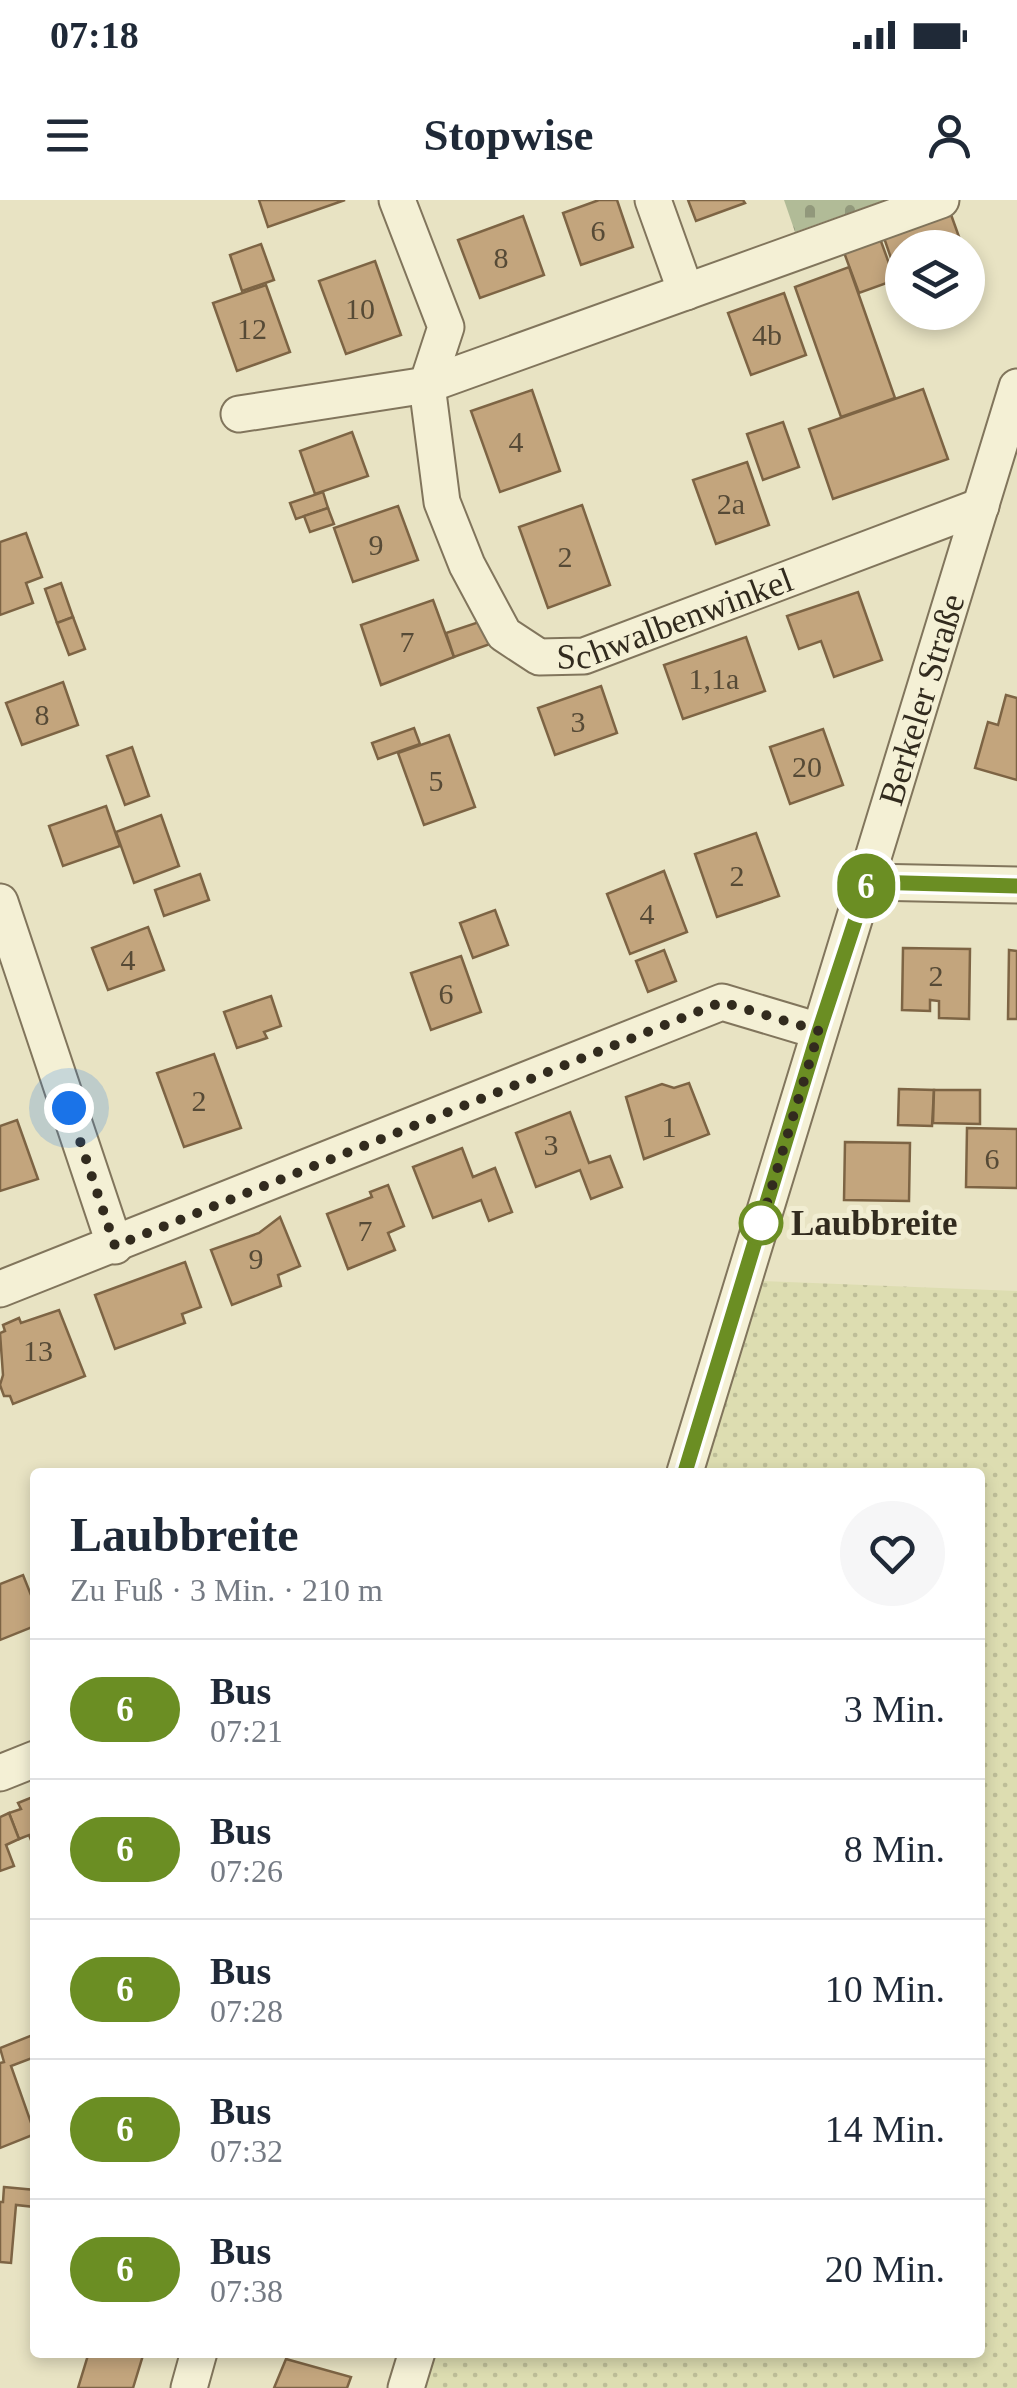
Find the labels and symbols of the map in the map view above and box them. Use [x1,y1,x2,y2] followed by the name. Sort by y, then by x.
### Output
[591,214,606,247] house number: 6
[494,241,509,274] house number: 8
[345,292,375,325] house number: 10
[237,312,267,345] house number: 12
[752,318,782,351] house number: 4b
[509,425,524,458] house number: 4
[717,487,745,520] house number: 2a
[369,528,384,561] house number: 9
[558,540,573,573] house number: 2
[556,559,798,676] street label: Schwalbenwinkel
[871,589,972,810] street label: Berkeler Straße
[400,625,415,658] house number: 7
[689,662,739,695] house number: 1,1a
[35,698,50,731] house number: 8
[571,705,586,738] house number: 3
[792,750,822,783] house number: 20
[429,764,444,797] house number: 5
[834,854,898,918] line badge: 6
[730,859,745,892] house number: 2
[640,897,655,930] house number: 4
[121,943,136,976] house number: 4
[929,959,944,992] house number: 2
[439,977,454,1010] house number: 6
[44,1083,94,1133] your location
[192,1084,207,1117] house number: 2
[662,1110,677,1143] house number: 1
[544,1128,559,1161] house number: 3
[985,1142,1000,1175] house number: 6
[740,1202,782,1244] marker: Laubbreite
[791,1204,958,1243] place label: Laubbreite
[358,1214,373,1247] house number: 7
[249,1242,264,1275] house number: 9
[23,1334,53,1367] house number: 13

